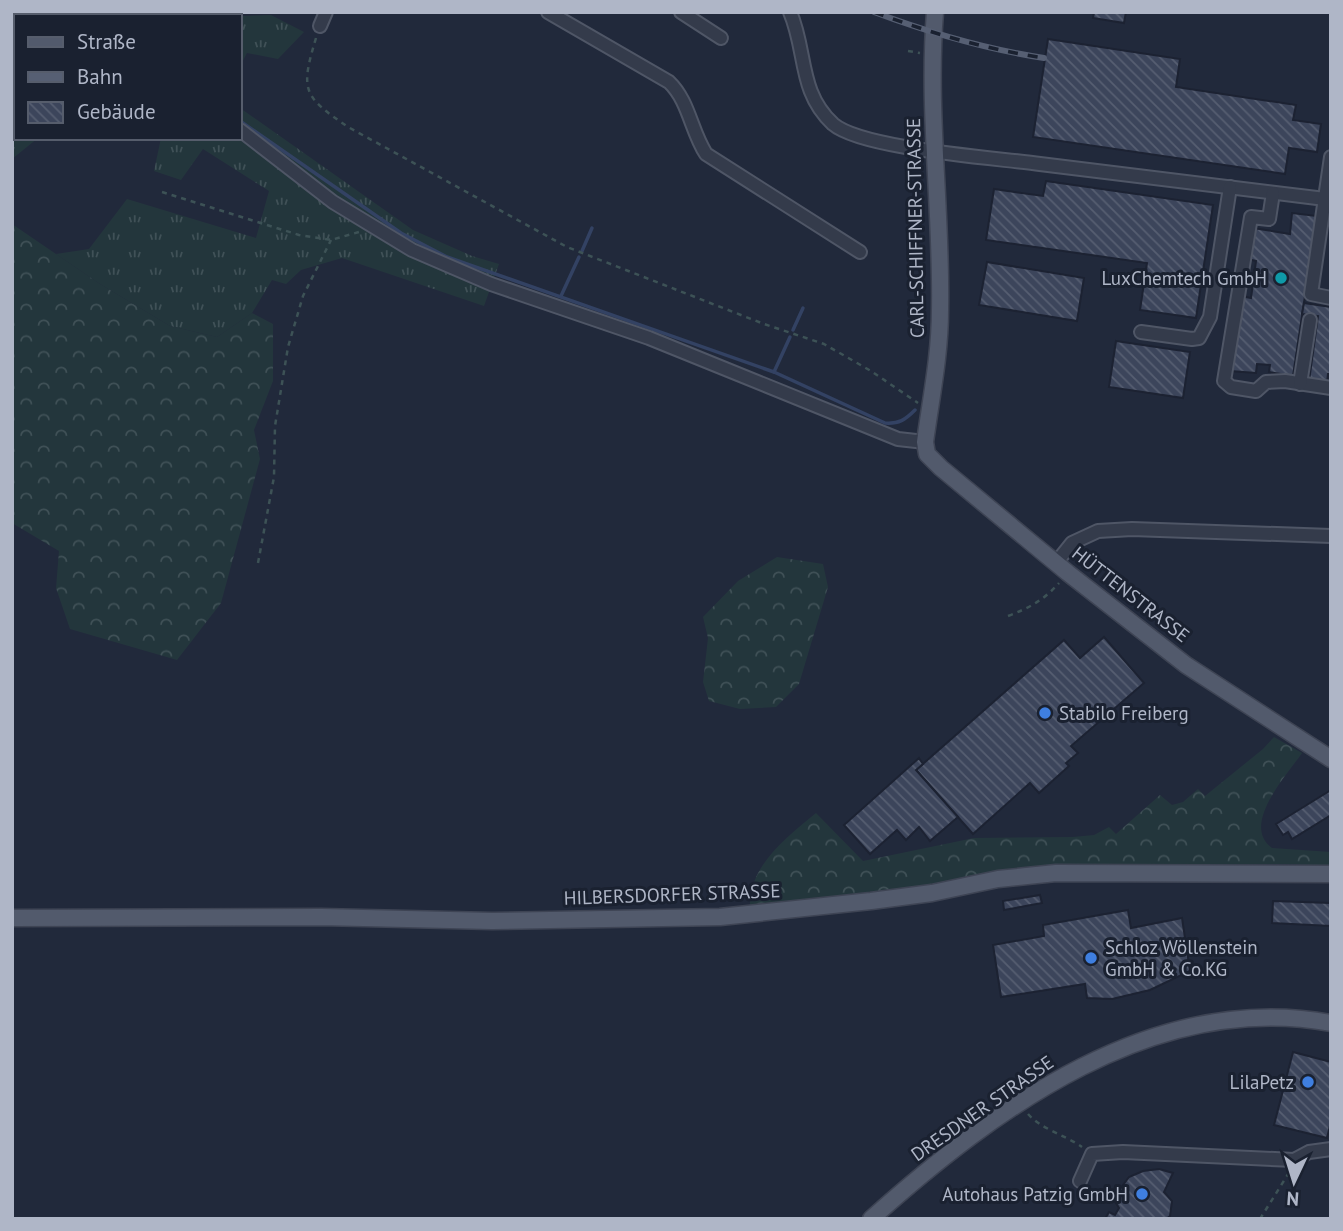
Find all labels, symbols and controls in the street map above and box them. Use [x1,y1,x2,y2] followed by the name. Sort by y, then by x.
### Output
[14,14,242,140] legend
[77,28,136,55] text: Straße
[77,63,123,90] text: Bahn
[77,98,156,125] text: Gebäude
[901,118,929,338] street label: CARL-SCHIFFNER-STRASSE
[1101,266,1267,290] place label: LuxChemtech GmbH
[1273,270,1289,286] marker: LuxChemtech GmbH
[1067,541,1195,647] street label: HÜTTENSTRASSE
[1059,701,1189,725] place label: Stabilo Freiberg
[1037,705,1053,721] marker: Stabilo Freiberg
[563,878,781,910] street label: HILBERSDORFER STRASSE
[1105,935,1258,981] place label: Schloz Wöllenstein GmbH & Co.KG
[1083,950,1099,966] marker: Schloz Wöllenstein GmbH & Co.KG
[906,1050,1058,1166] street label: DRESDNER STRASSE
[1230,1070,1294,1094] place label: LilaPetz
[1300,1074,1316,1090] marker: LilaPetz
[1259,1147,1329,1217] north arrow
[942,1182,1128,1206] place label: Autohaus Patzig GmbH
[1134,1186,1150,1202] marker: Autohaus Patzig GmbH
[1286,1187,1300,1211] text: N

